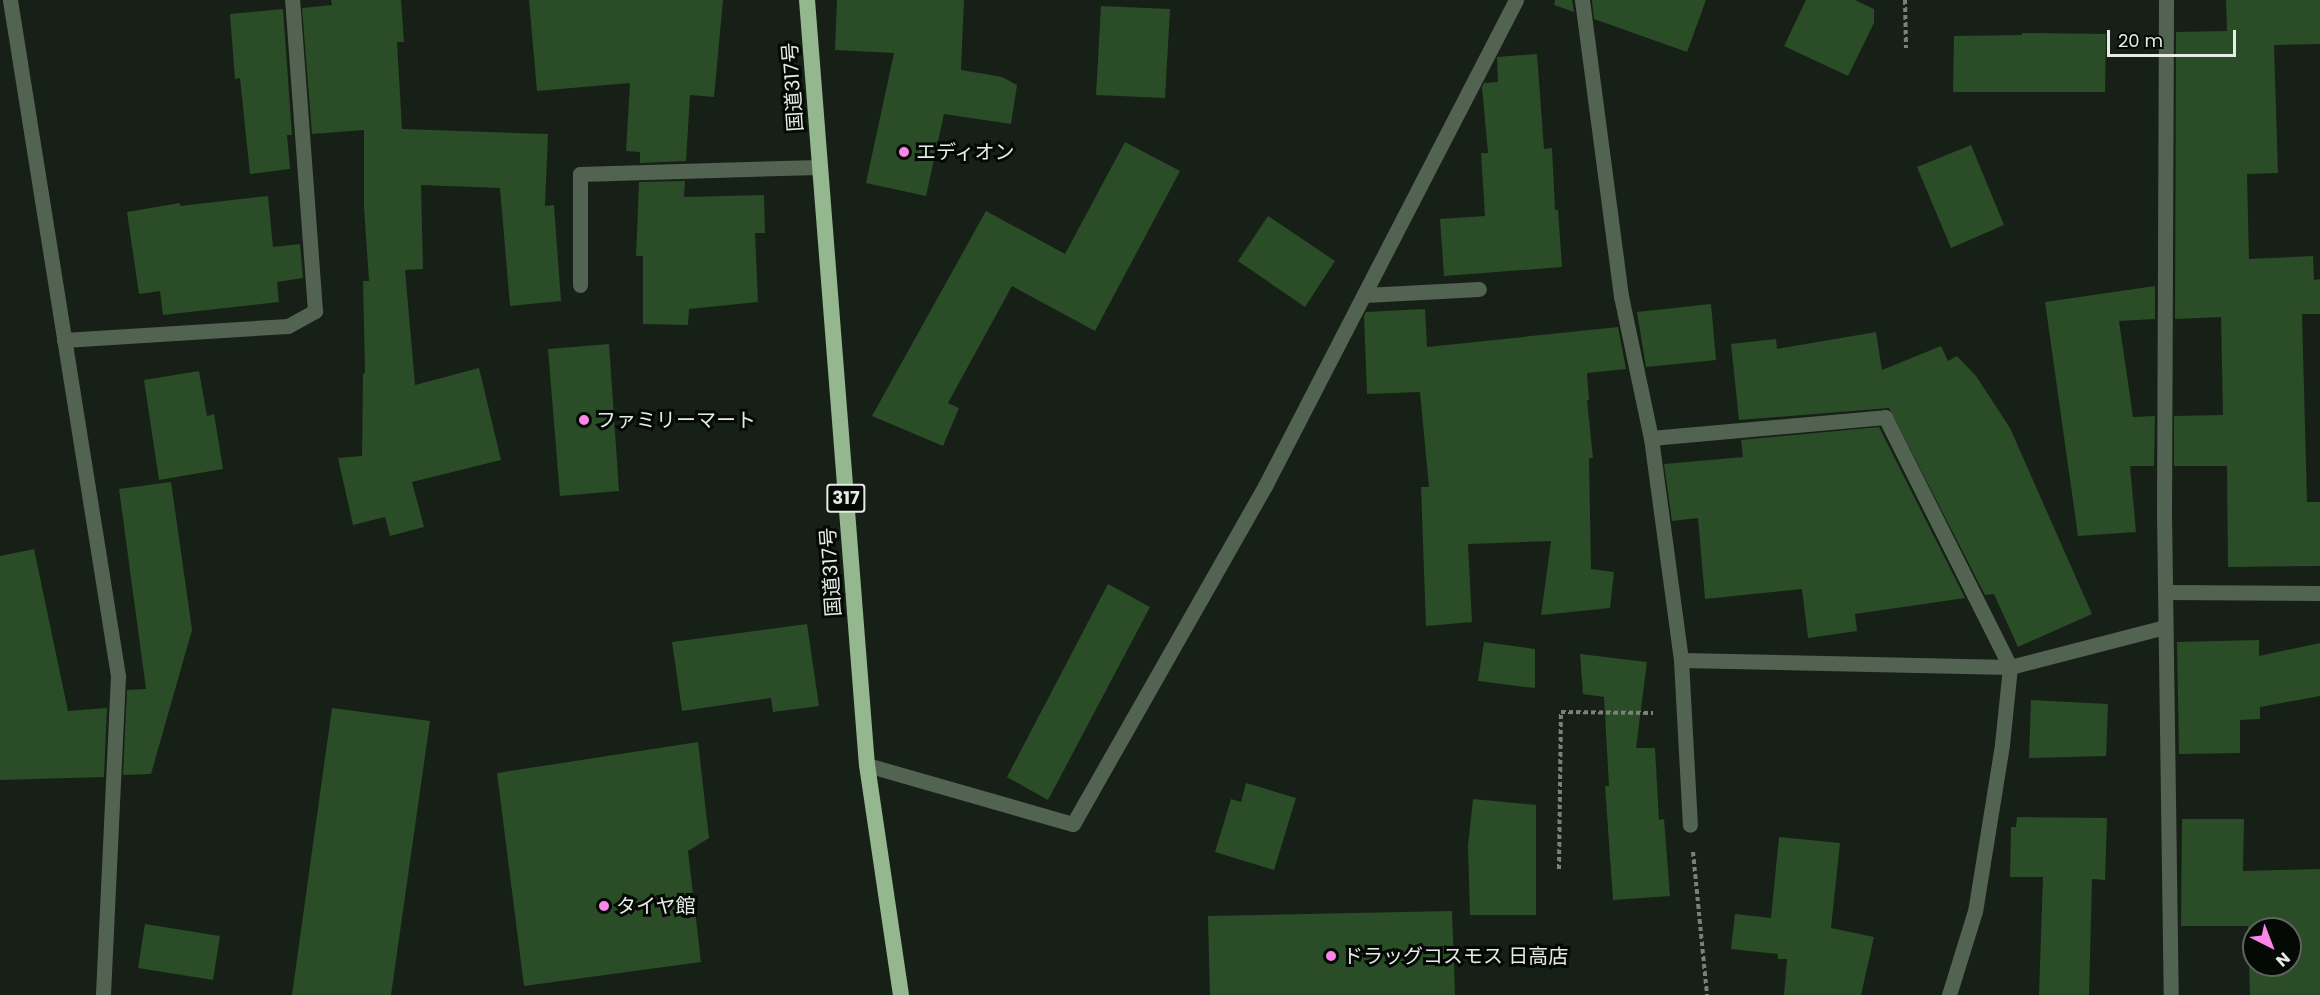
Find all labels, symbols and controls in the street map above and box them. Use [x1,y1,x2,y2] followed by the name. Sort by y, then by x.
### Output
[2110,18,2239,56] scale bar
[2118,28,2163,53] text: 20 m
[778,42,808,132] street label: 国道317号
[916,140,1016,164] place label: エディオン
[897,145,911,159] marker: エディオン
[596,408,756,432] place label: ファミリーマート
[577,413,591,427] marker: ファミリーマート
[825,483,867,513] road number: 317
[816,527,846,617] street label: 国道317号
[616,894,696,918] place label: タイヤ館
[597,899,611,913] marker: タイヤ館
[2242,917,2302,977] north arrow
[1343,944,1568,968] place label: ドラッグコスモス 日高店
[2271,947,2295,972] text: N
[1324,949,1338,963] marker: ドラッグコスモス 日高店

